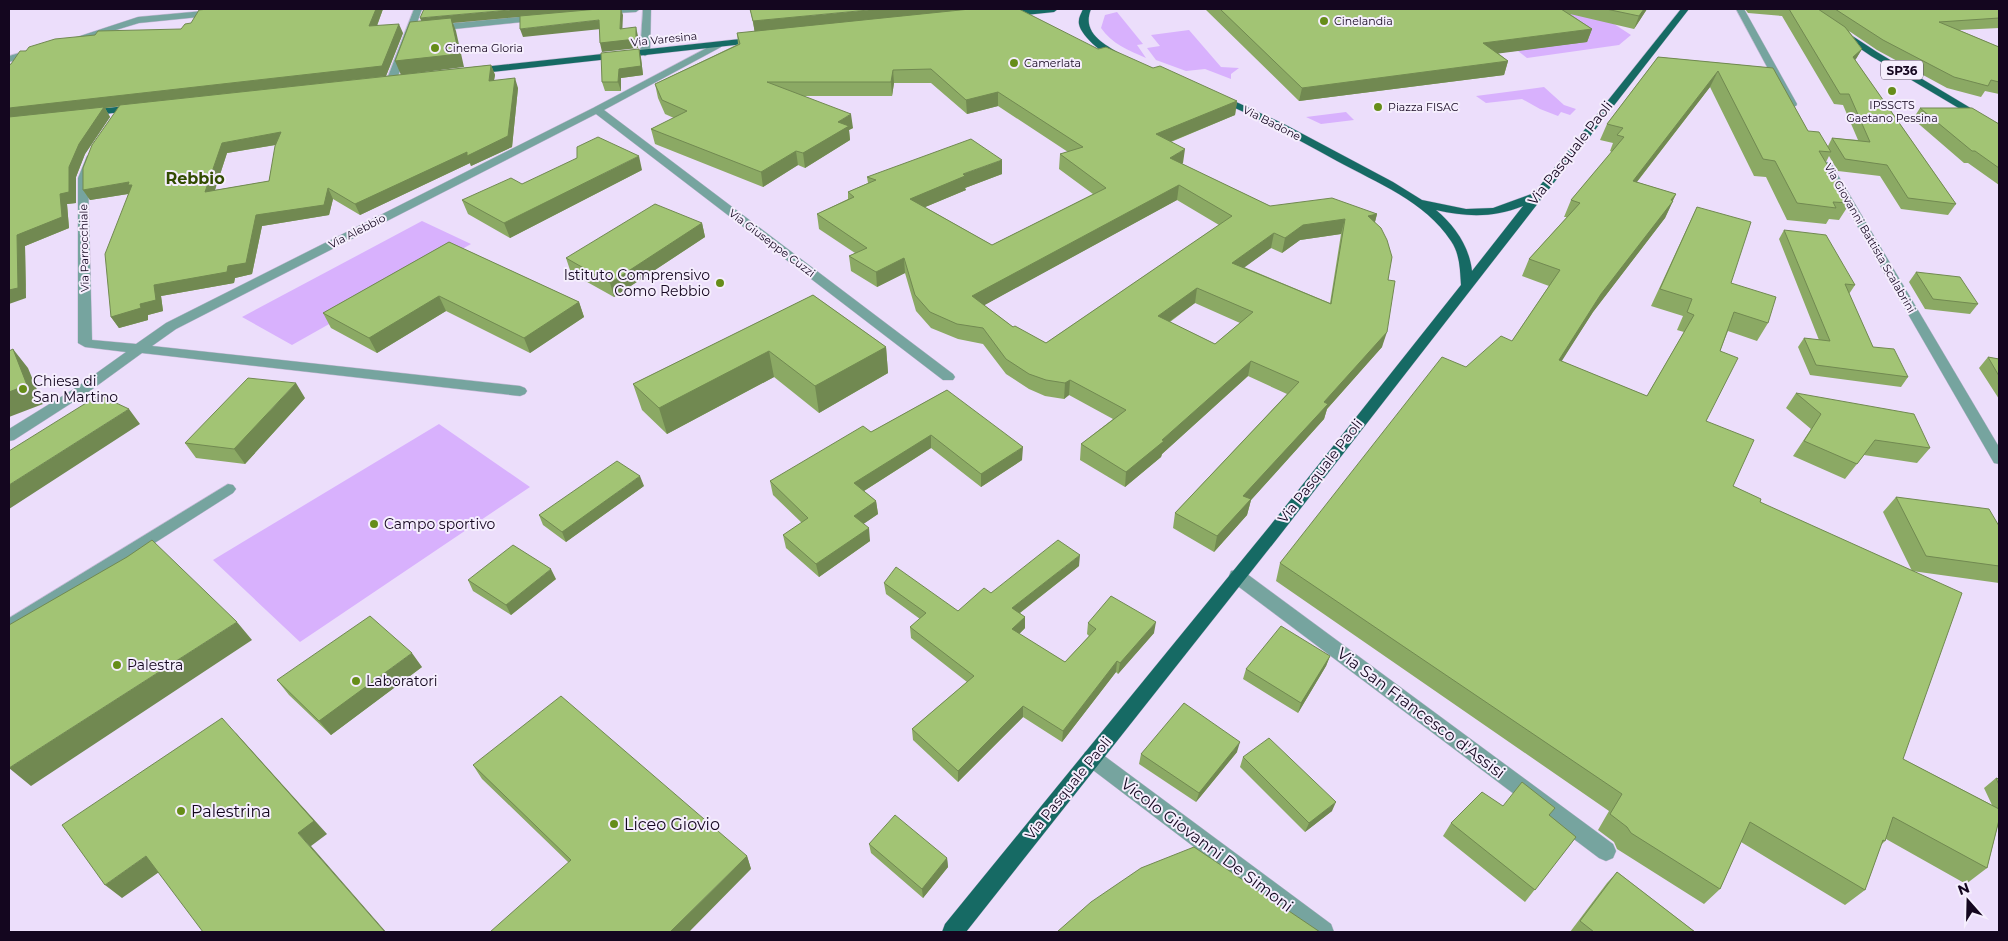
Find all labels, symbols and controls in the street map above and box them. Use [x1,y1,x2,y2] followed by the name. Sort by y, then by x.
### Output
[1334,14,1393,28] place label: Cinelandia
[1318,15,1330,27] marker: Cinelandia
[630,29,698,49] street label: Via Varesina
[445,41,523,55] place label: Cinema Gloria
[429,42,441,54] marker: Cinema Gloria
[1024,56,1081,70] place label: Camerlata
[1008,57,1020,69] marker: Camerlata
[1881,60,1923,80] road number: SP36
[1886,85,1898,97] marker: IPSSCTS Gaetano Pessina
[1524,97,1616,209] street label: Via Pasquale Paoli
[1846,98,1938,125] place label: IPSSCTS Gaetano Pessina
[1388,100,1459,114] place label: Piazza FISAC
[1372,101,1384,113] marker: Piazza FISAC
[1241,102,1304,144] street label: Via Badone
[1821,161,1919,315] street label: Via Giovanni Battista Scalabrini
[165,169,225,188] district label: Rebbio
[76,203,92,292] street label: Via Parrocchiale
[726,206,818,280] street label: Via Giuseppe Cuzzi
[326,211,388,251] street label: Via Alebbio
[564,266,710,300] place label: Istituto Comprensivo Como Rebbio
[714,277,726,289] marker: Istituto Comprensivo Como Rebbio
[33,372,118,406] place label: Chiesa di San Martino
[17,383,29,395] marker: Chiesa di San Martino
[1274,415,1366,527] street label: Via Pasquale Paoli
[384,515,496,533] place label: Campo sportivo
[368,518,380,530] marker: Campo sportivo
[1333,644,1509,782] street label: Via San Francesco d'Assisi
[127,656,183,674] place label: Palestra
[111,659,123,671] marker: Palestra
[366,672,438,690] place label: Laboratori
[350,675,362,687] marker: Laboratori
[1021,733,1115,843] street label: Via Pasquale Paoli
[1117,774,1297,916] street label: Vicolo Giovanni De Simoni
[191,802,271,821] place label: Palestrina
[175,805,187,817] marker: Palestrina
[624,815,720,834] place label: Liceo Giovio
[608,818,620,830] marker: Liceo Giovio
[1943,876,1993,926] north arrow
[1955,878,1972,899] text: N

